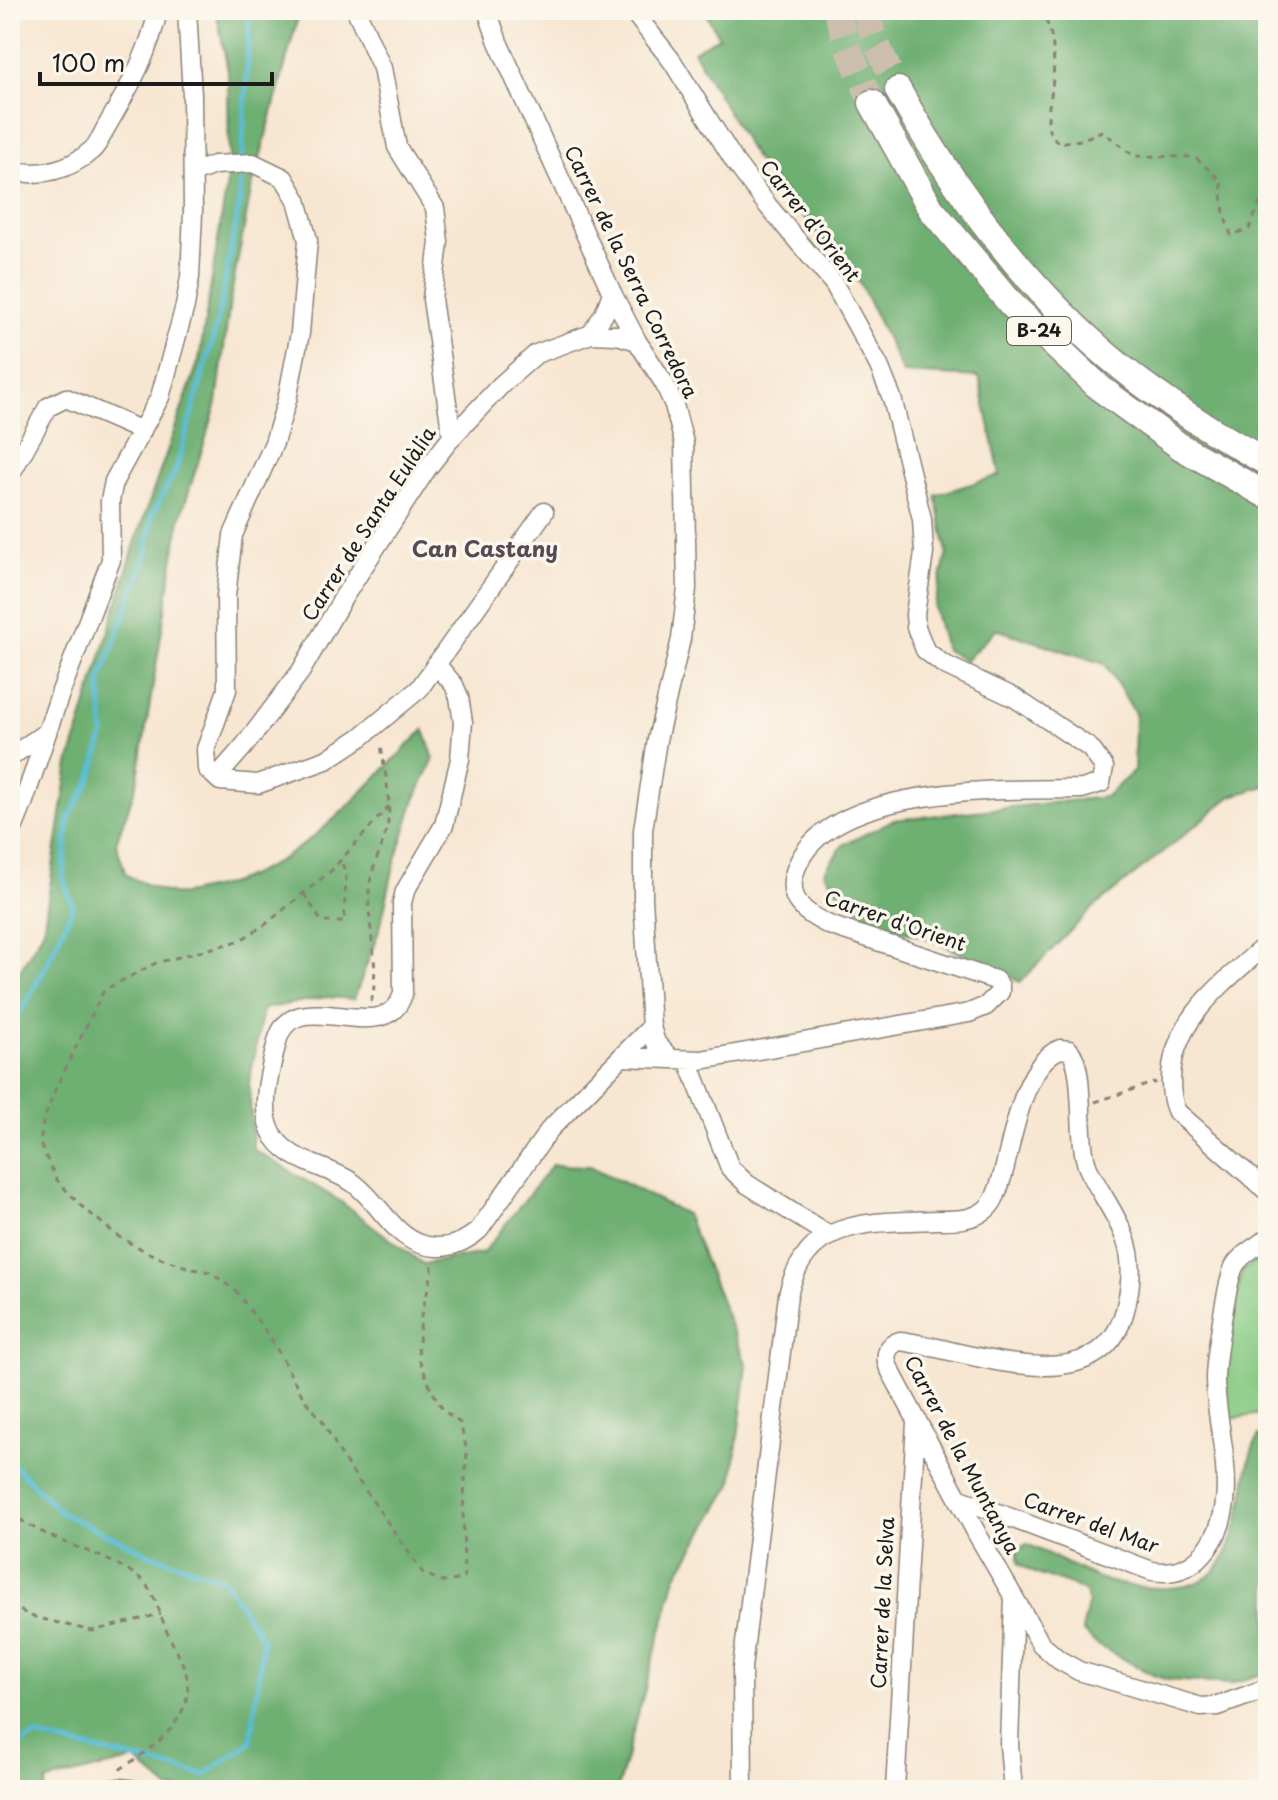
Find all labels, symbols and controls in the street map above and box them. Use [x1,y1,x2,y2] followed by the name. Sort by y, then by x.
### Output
[40,36,272,86] scale bar
[52,44,125,80] text: 100 m
[557,140,707,404] street label: Carrer de la Serra Corredora
[753,153,868,288] street label: Carrer d'Orient
[1007,317,1071,345] road number: B-24
[294,419,443,627] street label: Carrer de Santa Eulàlia
[412,531,558,564] district label: Can Castany
[820,882,970,958] street label: Carrer d'Orient
[898,1350,1028,1560] street label: Carrer de la Muntanya
[1019,1484,1163,1561] street label: Carrer del Mar
[863,1516,901,1690] street label: Carrer de la Selva

